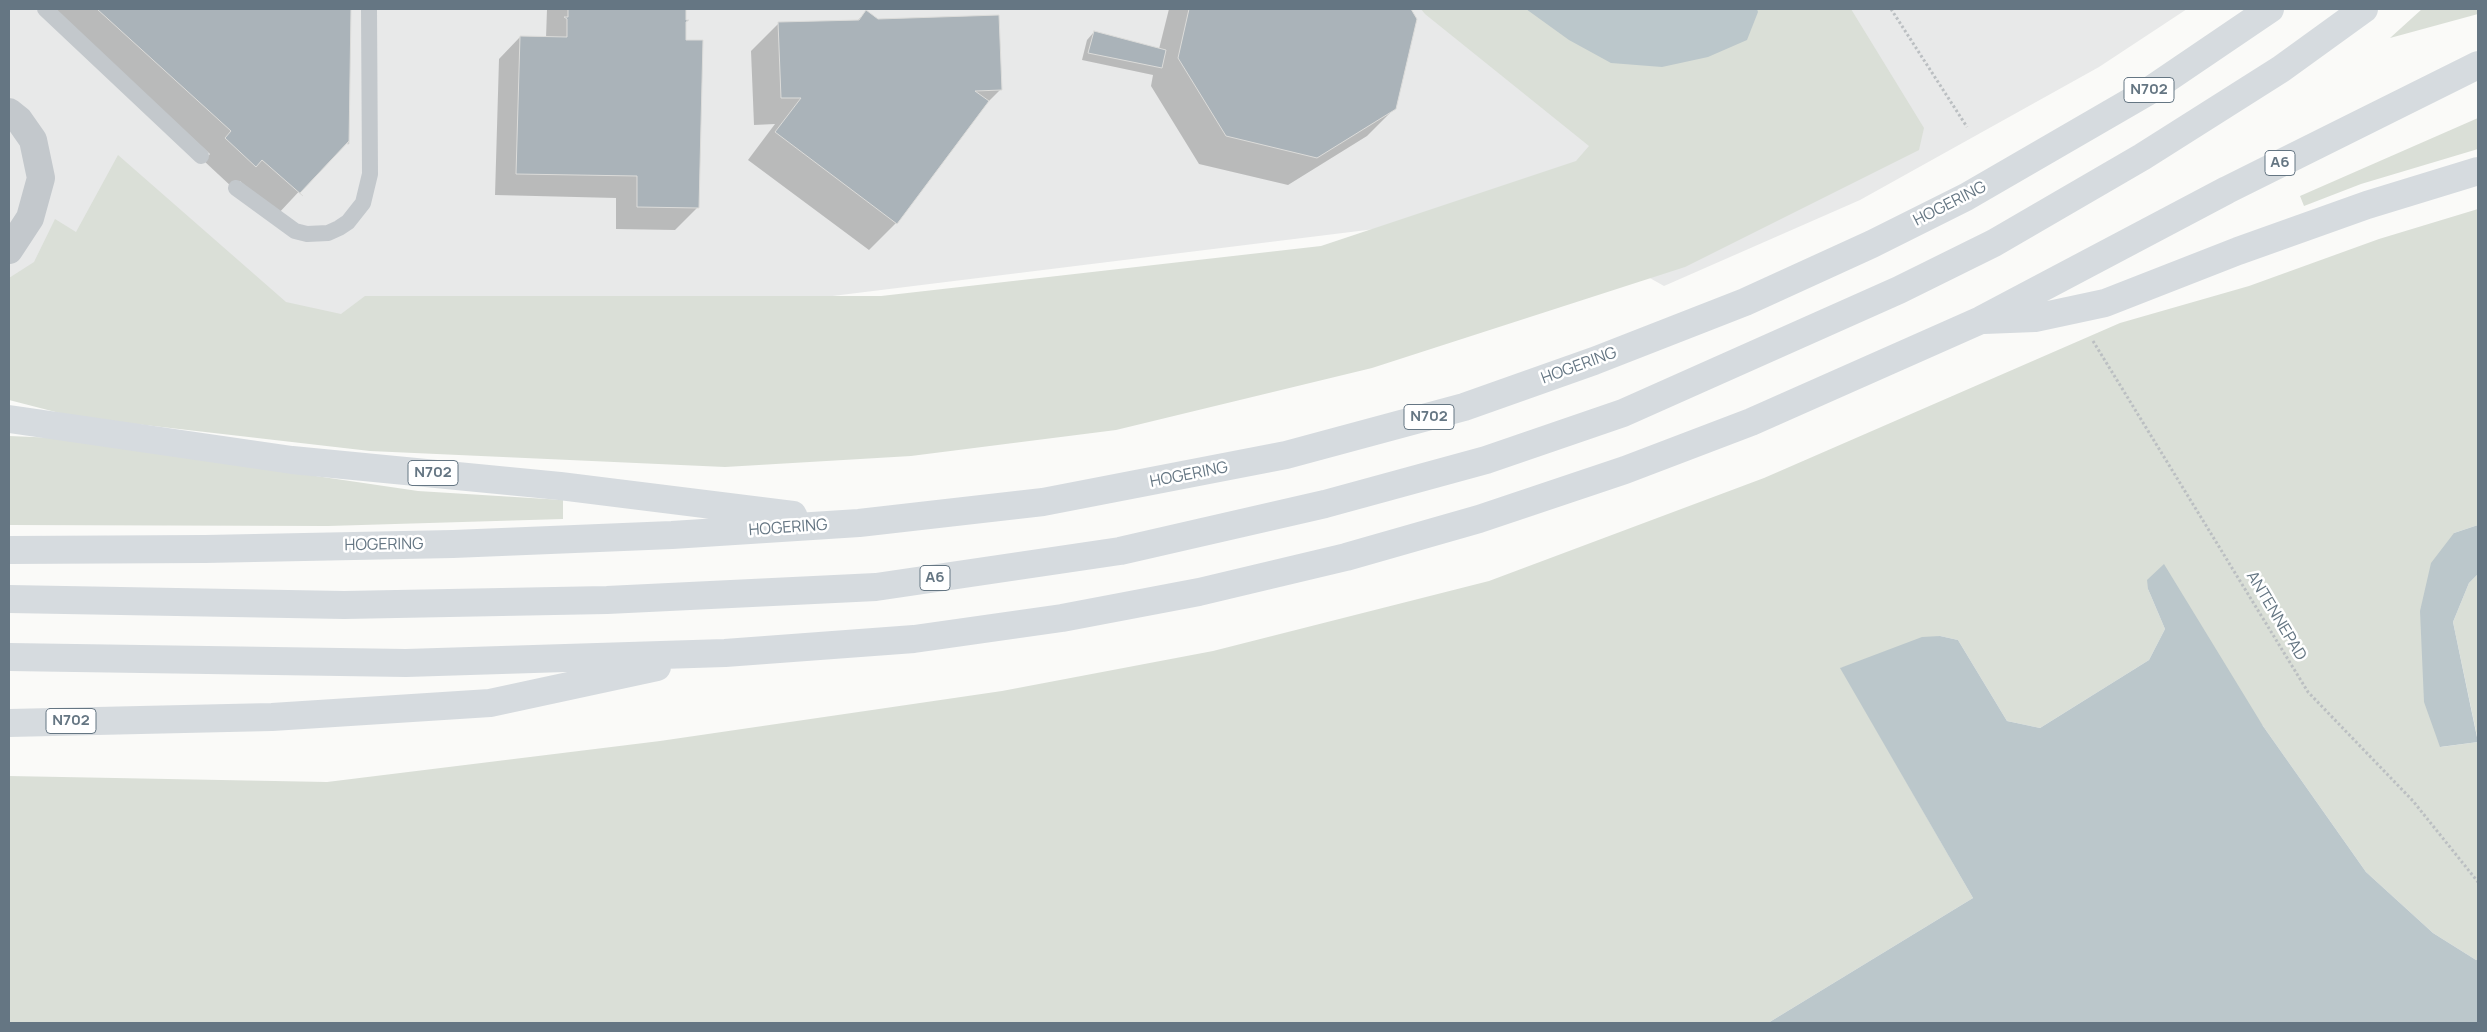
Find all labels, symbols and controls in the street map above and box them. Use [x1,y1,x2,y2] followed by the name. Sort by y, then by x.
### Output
[2124,78,2174,102] road number: N702
[2265,150,2295,176] road number: A6
[1910,178,1990,230] street label: HOGERING
[1539,343,1619,389] street label: HOGERING
[1404,404,1454,430] road number: N702
[1148,458,1230,492] street label: HOGERING
[408,460,458,486] road number: N702
[748,516,828,540] street label: HOGERING
[344,535,424,555] street label: HOGERING
[920,566,950,590] road number: A6
[2242,568,2310,664] street label: ANTENNEPAD
[46,708,96,734] road number: N702

